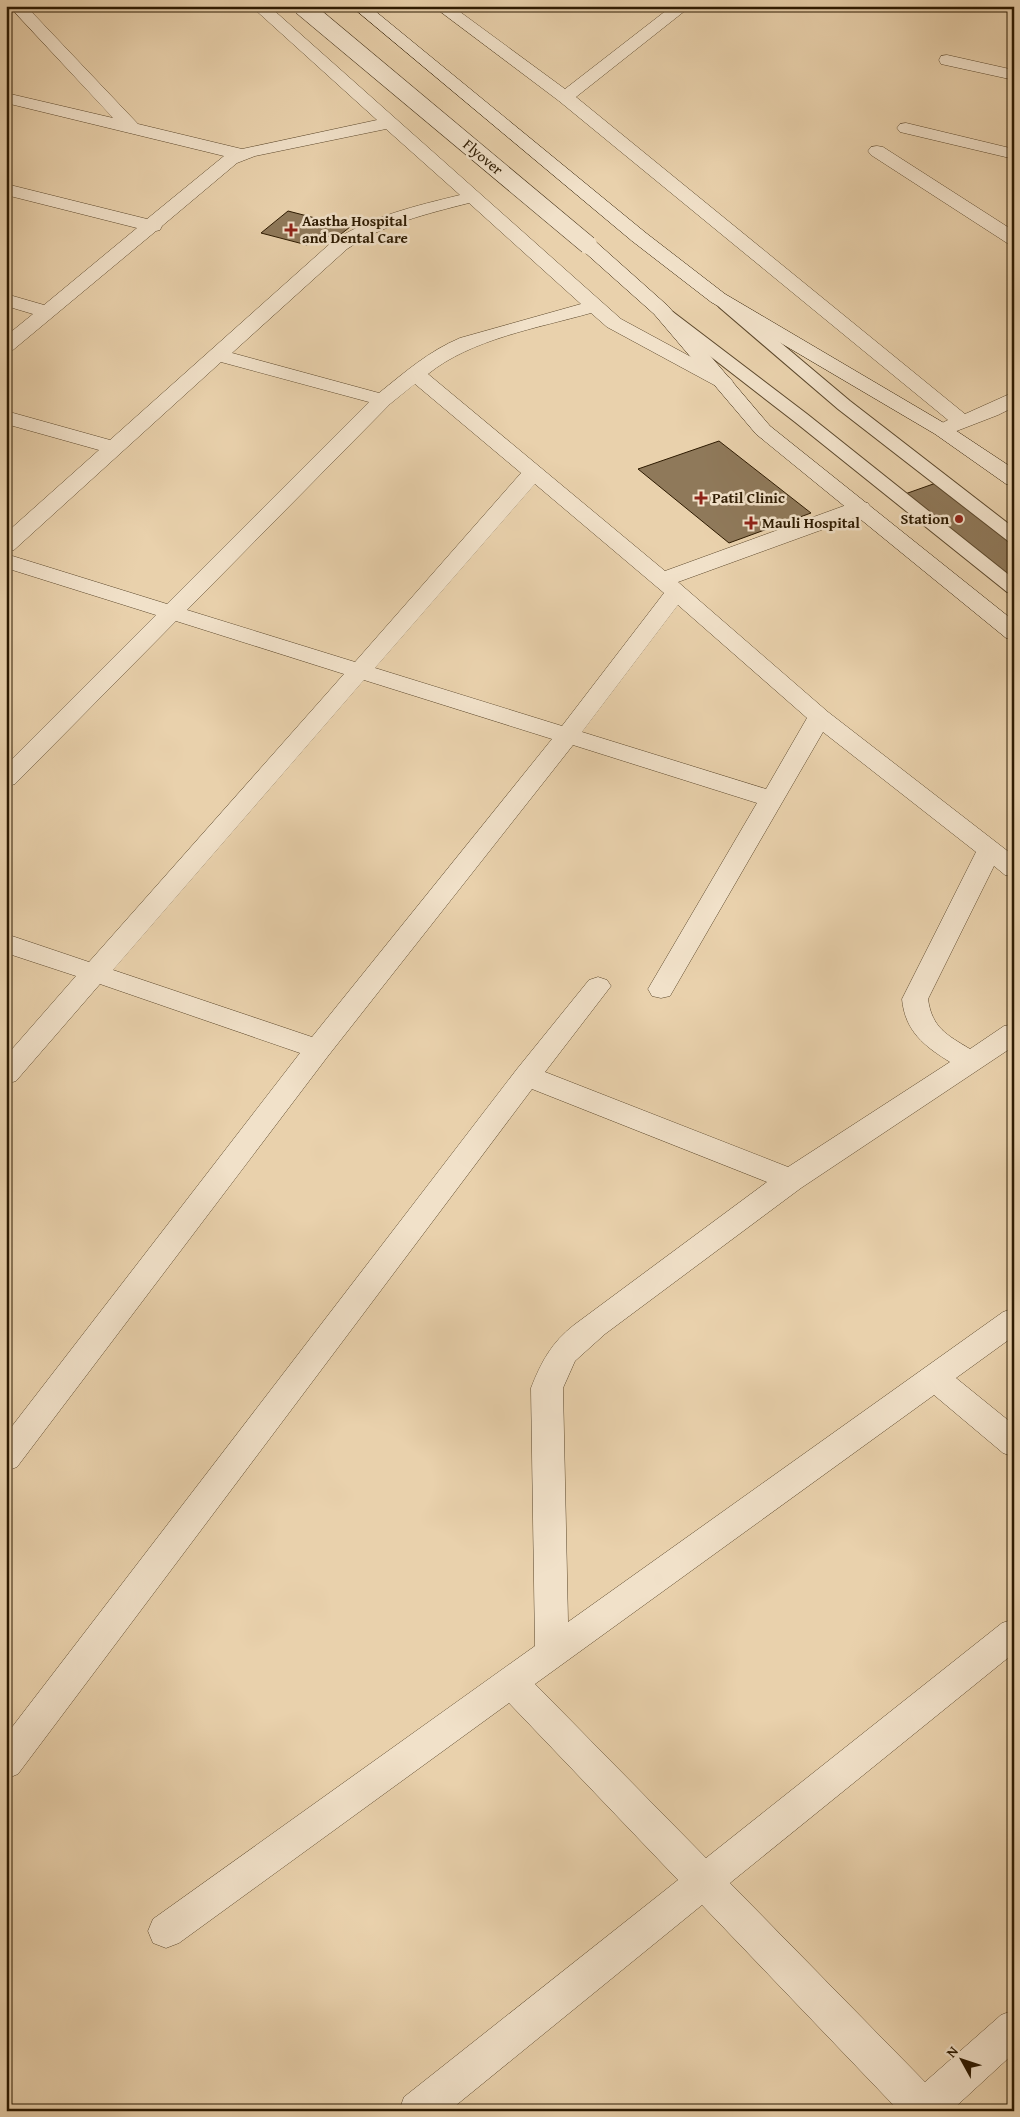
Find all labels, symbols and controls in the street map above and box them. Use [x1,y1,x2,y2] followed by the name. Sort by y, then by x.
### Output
[459,134,508,180] street label: Flyover
[302,210,408,248] place label: Aastha Hospital and Dental Care
[284,223,298,237] marker: Aastha Hospital and Dental Care
[712,487,785,508] place label: Patil Clinic
[694,491,708,505] marker: Patil Clinic
[901,508,949,529] place label: Station
[762,512,860,533] place label: Mauli Hospital
[953,513,965,525] marker: Station
[744,516,758,530] marker: Mauli Hospital
[938,2034,988,2084] north arrow
[941,2041,963,2062] text: N

